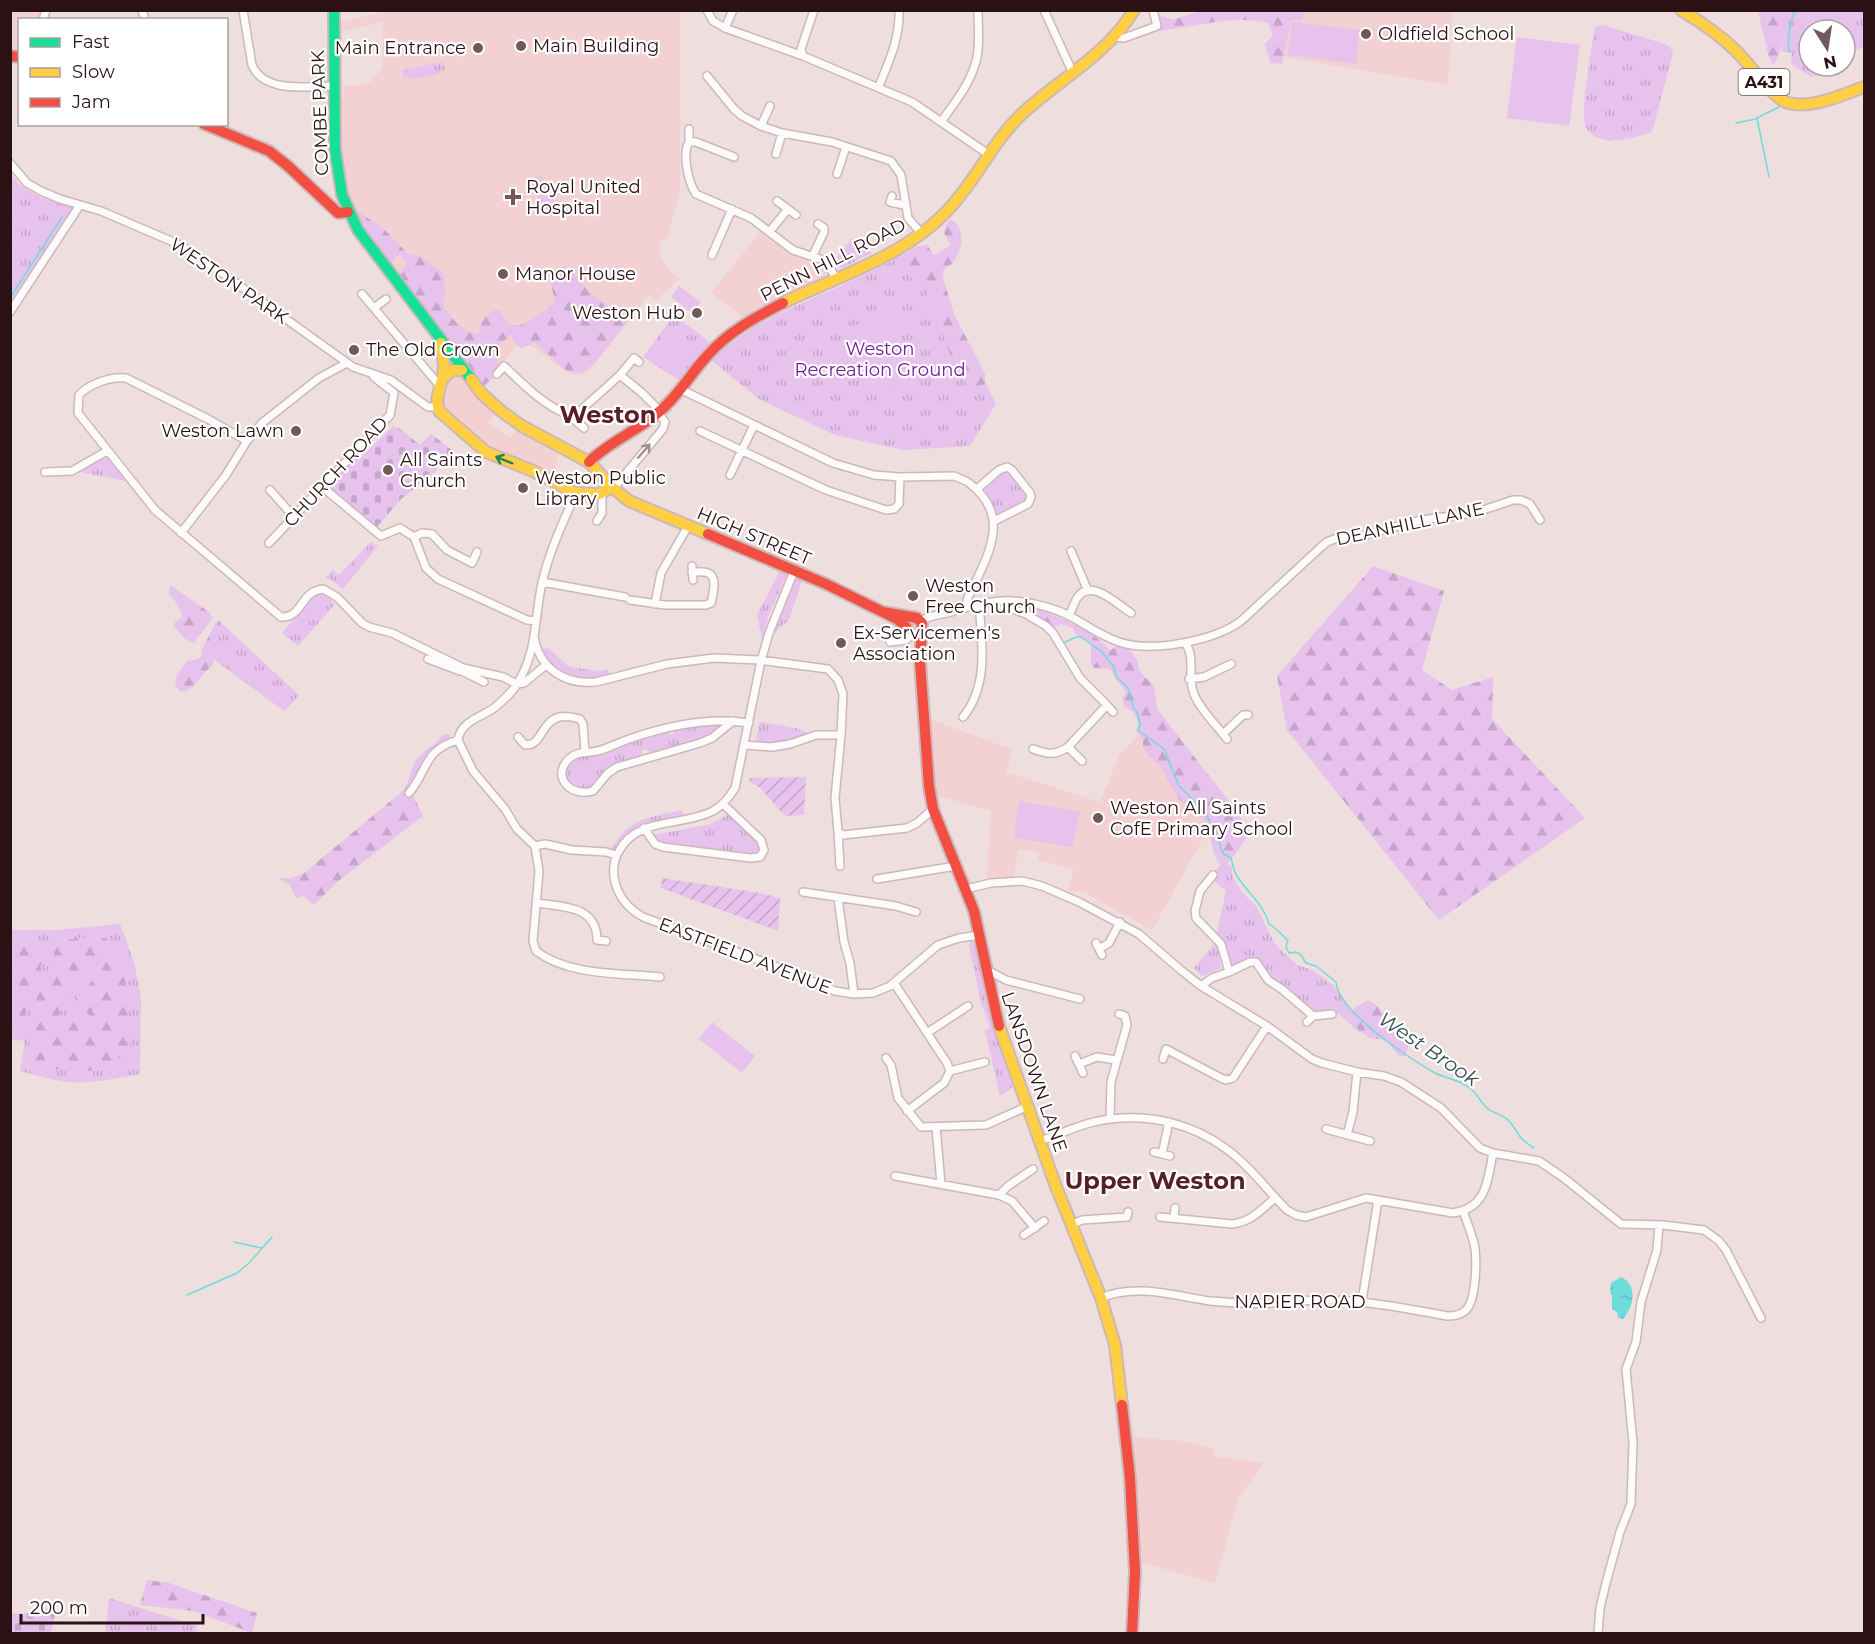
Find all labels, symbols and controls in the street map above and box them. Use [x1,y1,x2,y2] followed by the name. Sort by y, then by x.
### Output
[18,18,228,126] legend
[1797,18,1857,78] north arrow
[1378,23,1514,45] place label: Oldfield School
[1359,27,1373,41] marker: Oldfield School
[72,31,110,53] text: Fast
[533,35,659,57] place label: Main Building
[335,37,466,59] place label: Main Entrance
[514,39,528,53] marker: Main Building
[471,41,485,55] marker: Main Entrance
[307,50,333,176] street label: COMBE PARK
[1822,52,1838,73] text: N
[72,61,115,83] text: Slow
[1738,69,1790,95] road number: A431
[71,91,111,113] text: Jam
[526,176,641,219] place label: Royal United Hospital
[504,188,522,206] marker: Royal United Hospital
[757,214,909,306] street label: PENN HILL ROAD
[166,233,293,329] street label: WESTON PARK
[515,263,636,285] place label: Manor House
[496,267,510,281] marker: Manor House
[572,302,685,324] place label: Weston Hub
[690,306,704,320] marker: Weston Hub
[794,338,966,381] park label: Weston Recreation Ground
[366,339,500,361] place label: The Old Crown
[347,343,361,357] marker: The Old Crown
[560,400,656,429] district label: Weston
[279,412,393,532] street label: CHURCH ROAD
[161,420,284,442] place label: Weston Lawn
[289,424,303,438] marker: Weston Lawn
[637,444,651,459] one-way arrow
[400,449,482,492] place label: All Saints Church
[495,454,513,465] one-way arrow
[381,463,395,477] marker: All Saints Church
[535,467,666,510] place label: Weston Public Library
[516,481,530,495] marker: Weston Public Library
[1334,498,1486,550] street label: DEANHILL LANE
[694,502,815,570] street label: HIGH STREET
[925,575,1036,618] place label: Weston Free Church
[906,589,920,603] marker: Weston Free Church
[853,622,1000,665] place label: Ex-Servicemen's Association
[834,636,848,650] marker: Ex-Servicemen's Association
[1110,797,1293,840] place label: Weston All Saints CofE Primary School
[1091,811,1105,825] marker: Weston All Saints CofE Primary School
[656,913,834,999] street label: EASTFIELD AVENUE
[996,989,1072,1155] street label: LANSDOWN LANE
[1374,1007,1485,1092] water label: West Brook
[1064,1166,1246,1195] district label: Upper Weston
[1234,1291,1366,1313] street label: NAPIER ROAD
[21,1587,202,1625] scale bar
[30,1597,88,1619] text: 200 m

